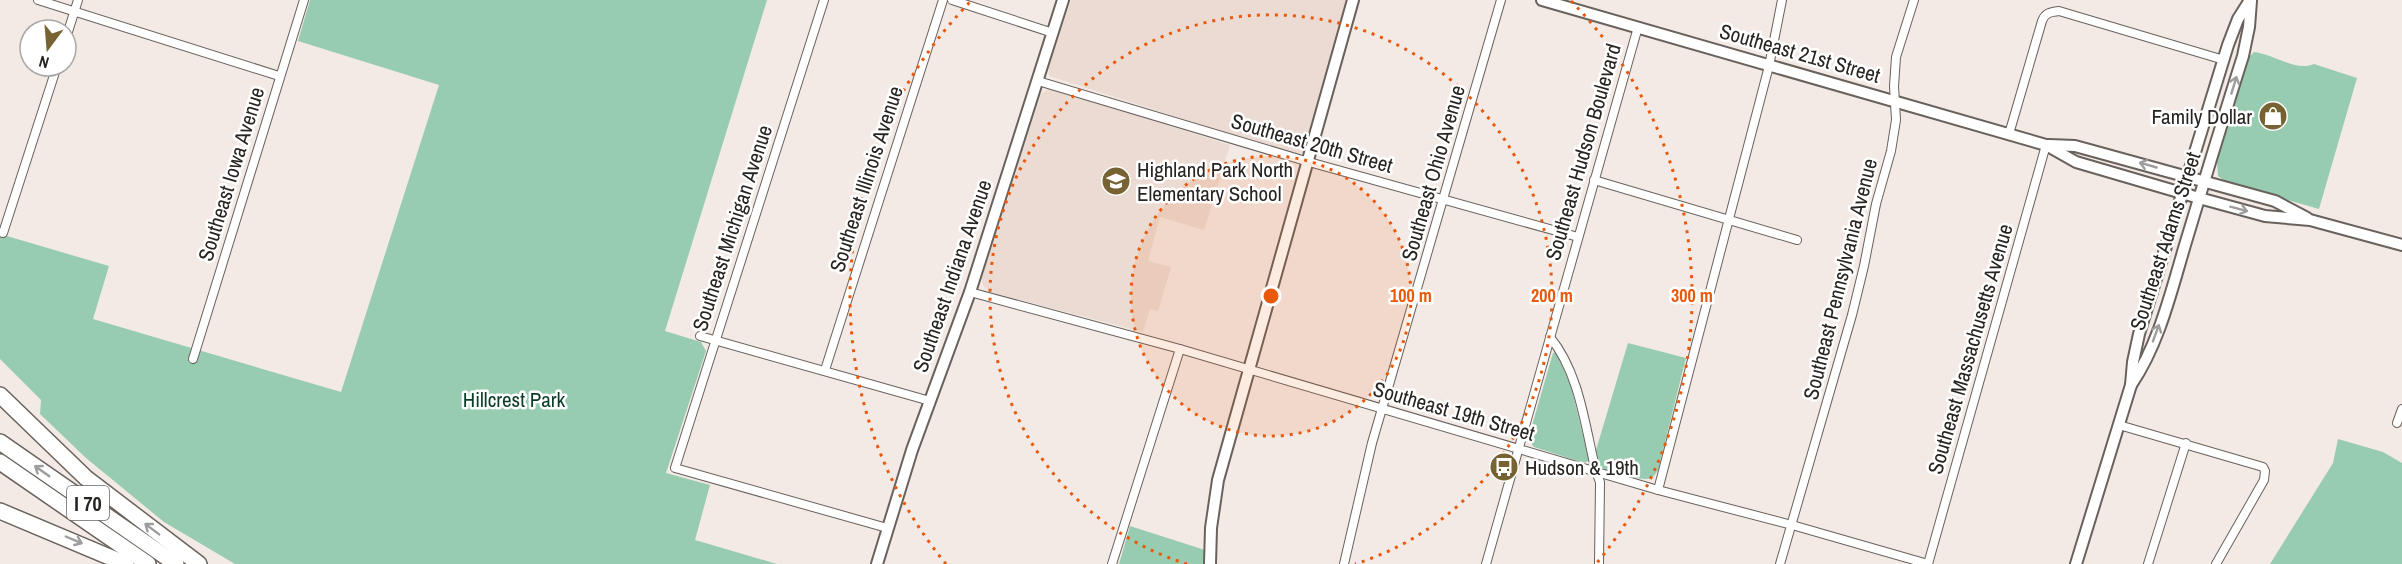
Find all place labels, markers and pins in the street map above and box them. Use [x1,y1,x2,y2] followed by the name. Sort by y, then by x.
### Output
[2257,100,2289,132] shop icon: Family Dollar
[2151,102,2252,131] place label: Family Dollar
[1137,155,1293,208] place label: Highland Park North Elementary School
[1100,165,1132,197] school or university icon: Highland Park North Elementary School
[1261,286,1281,306] centre of rings
[1488,451,1520,483] bus stop icon: Hudson & 19th
[1525,453,1639,482] place label: Hudson & 19th

